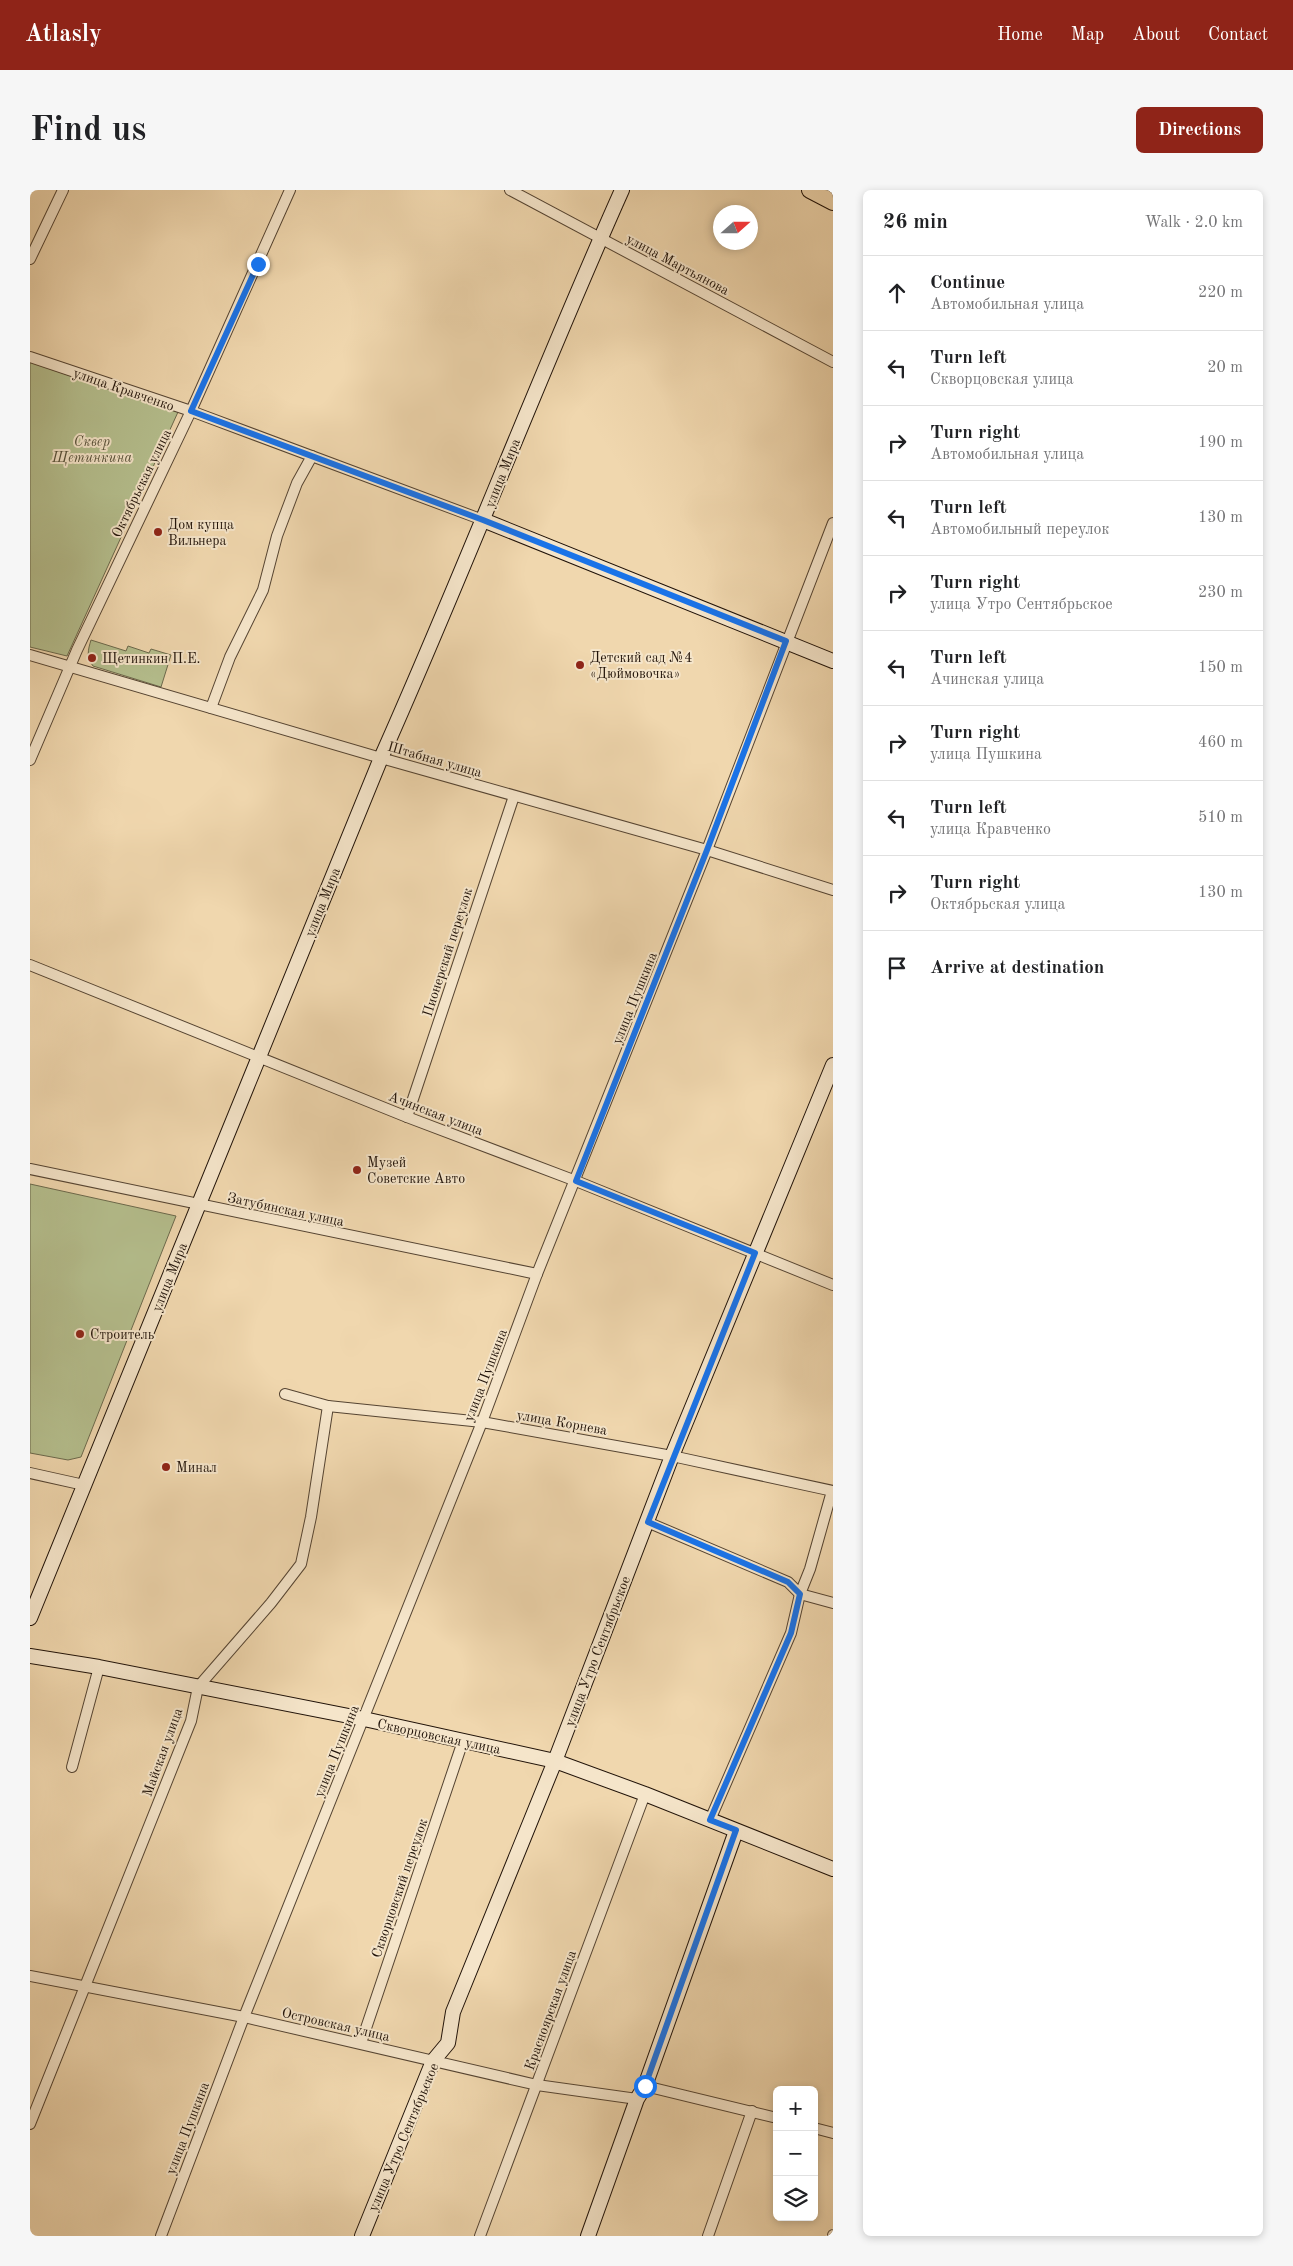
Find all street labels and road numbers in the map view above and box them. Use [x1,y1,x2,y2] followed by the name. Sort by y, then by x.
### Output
[624,232,731,298] street label: улица Мартьянова
[71,366,176,414] street label: улица Кравченко
[110,427,174,540] street label: Октябрьская улица
[483,437,523,510] street label: улица Мира
[386,740,484,780] street label: Штабная улица
[303,866,343,939] street label: улица Мира
[421,886,475,1018] street label: Пионерский переулок
[610,950,660,1046] street label: улица Пушкина
[386,1089,485,1138] street label: Ачинская улица
[226,1191,345,1229] street label: Затубинская улица
[150,1241,190,1314] street label: улица Мира
[462,1327,510,1424] street label: улица Пушкина
[515,1408,608,1438] street label: улица Корнева
[563,1574,633,1729] street label: улица Утро Сентябрьское
[312,1703,362,1799] street label: улица Пушкина
[140,1706,185,1799] street label: Майская улица
[376,1717,502,1757] street label: Скворцовская улица
[370,1817,430,1960] street label: Скворцовский переулок
[523,1948,579,2072] street label: Красноярская улица
[280,2006,391,2044] street label: Островская улица
[366,2061,442,2214] street label: улица Утро Сентябрьское
[164,2080,212,2177] street label: улица Пушкина

